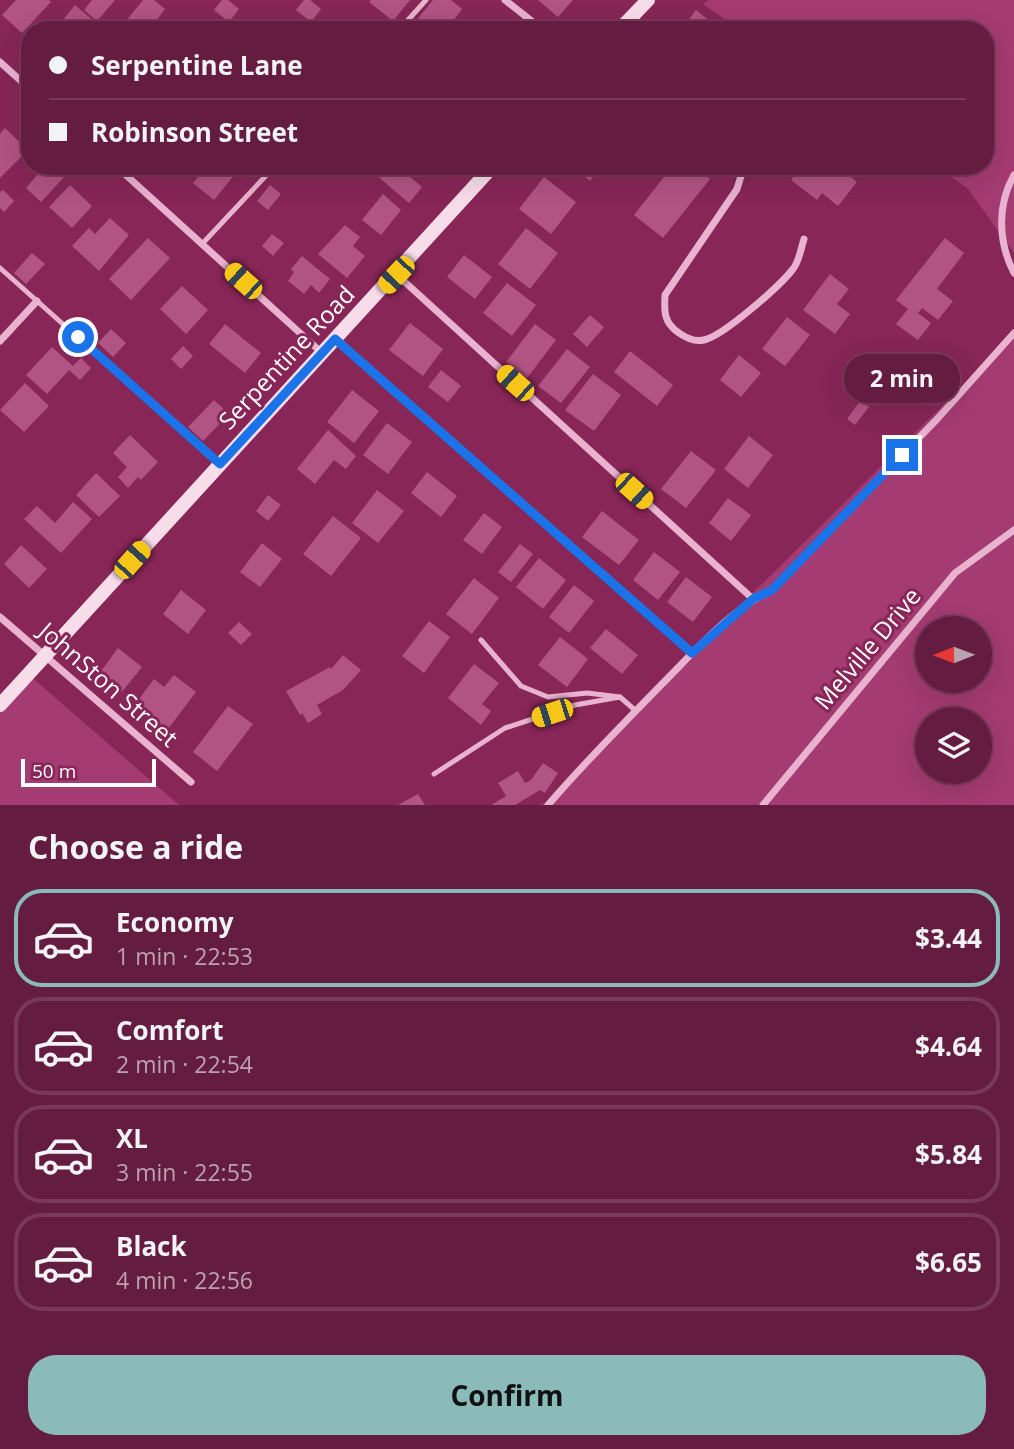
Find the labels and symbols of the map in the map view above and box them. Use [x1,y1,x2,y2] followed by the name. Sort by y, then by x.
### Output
[374,252,419,298] car
[221,259,266,303] car
[211,278,361,436] street label: Serpentine Road
[62,321,94,353] route start
[844,354,960,402] callout: 2 min
[493,361,538,405] car
[886,439,918,471] route end
[612,469,657,513] car
[111,537,154,583] car
[806,580,928,716] street label: Melville Drive
[31,613,186,754] street label: JohnSton Street
[915,616,992,693] north arrow
[529,697,576,729] car
[21,756,156,788] scale bar

